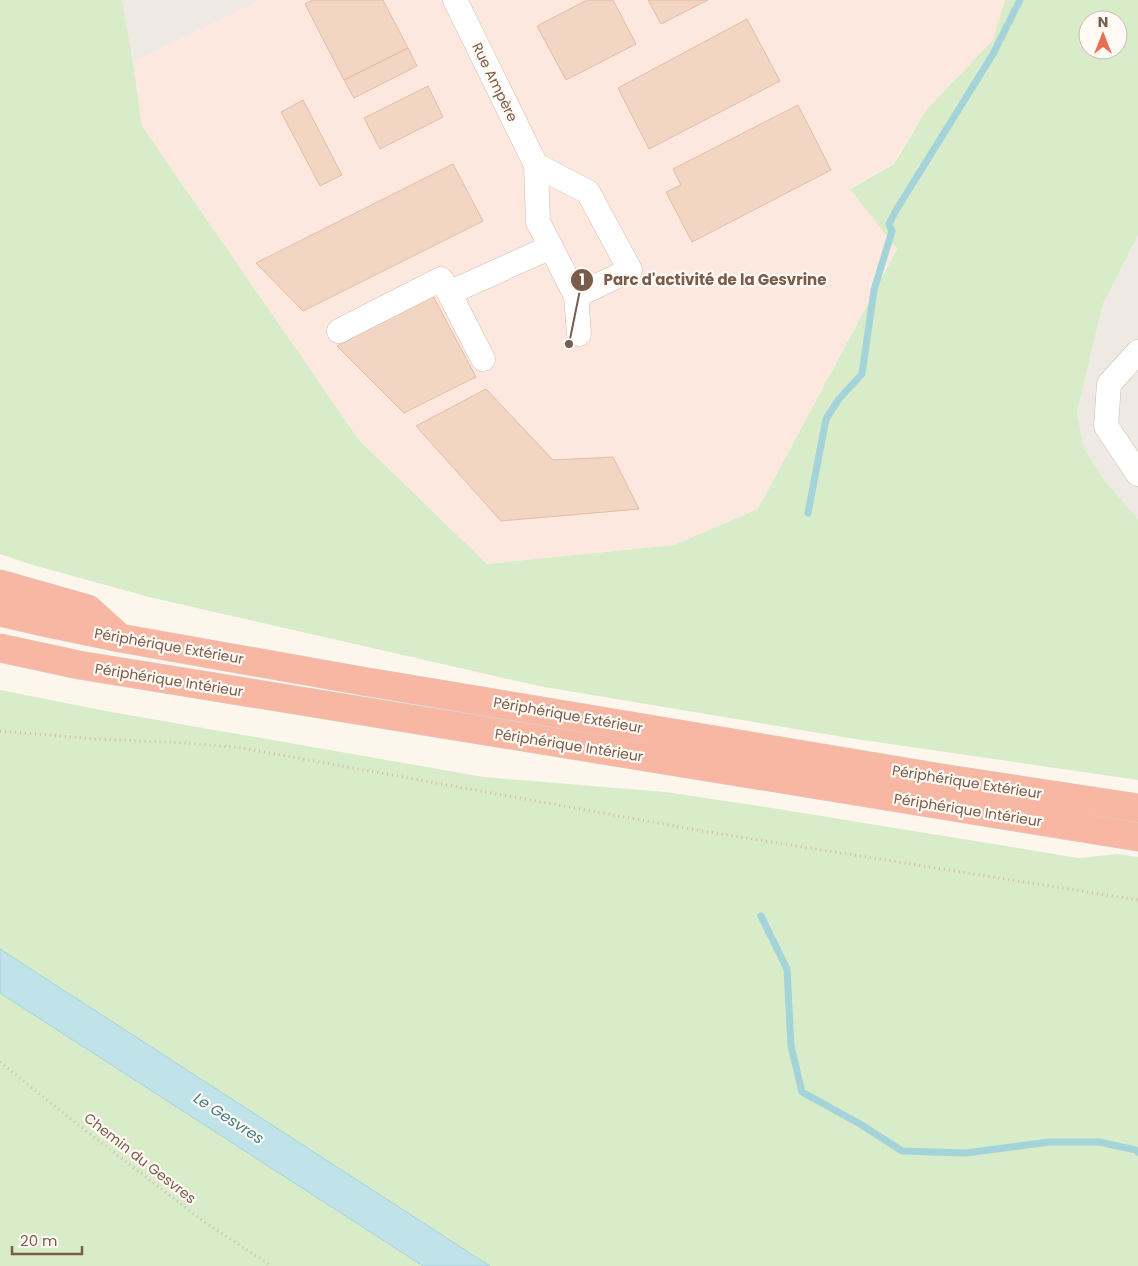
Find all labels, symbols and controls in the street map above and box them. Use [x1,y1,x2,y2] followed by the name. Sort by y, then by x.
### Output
[1078,10,1128,60] north arrow
[1098,12,1108,32] text: N
[467,39,523,125] street label: Rue Ampère
[569,265,837,295] callout: Parc d'activité de la Gesvrine
[579,269,585,290] text: 1
[604,269,826,290] text: Parc d'activité de la Gesvrine
[93,623,245,669] street label: Périphérique Extérieur
[93,658,245,702] street label: Périphérique Intérieur
[492,692,644,738] street label: Périphérique Extérieur
[493,723,645,767] street label: Périphérique Intérieur
[891,760,1043,804] street label: Périphérique Extérieur
[892,788,1044,832] street label: Périphérique Intérieur
[190,1087,268,1149] water label: Le Gesvres
[80,1108,200,1208] street label: Chemin du Gesvres
[12,1224,82,1256] scale bar
[20,1230,58,1251] text: 20 m

